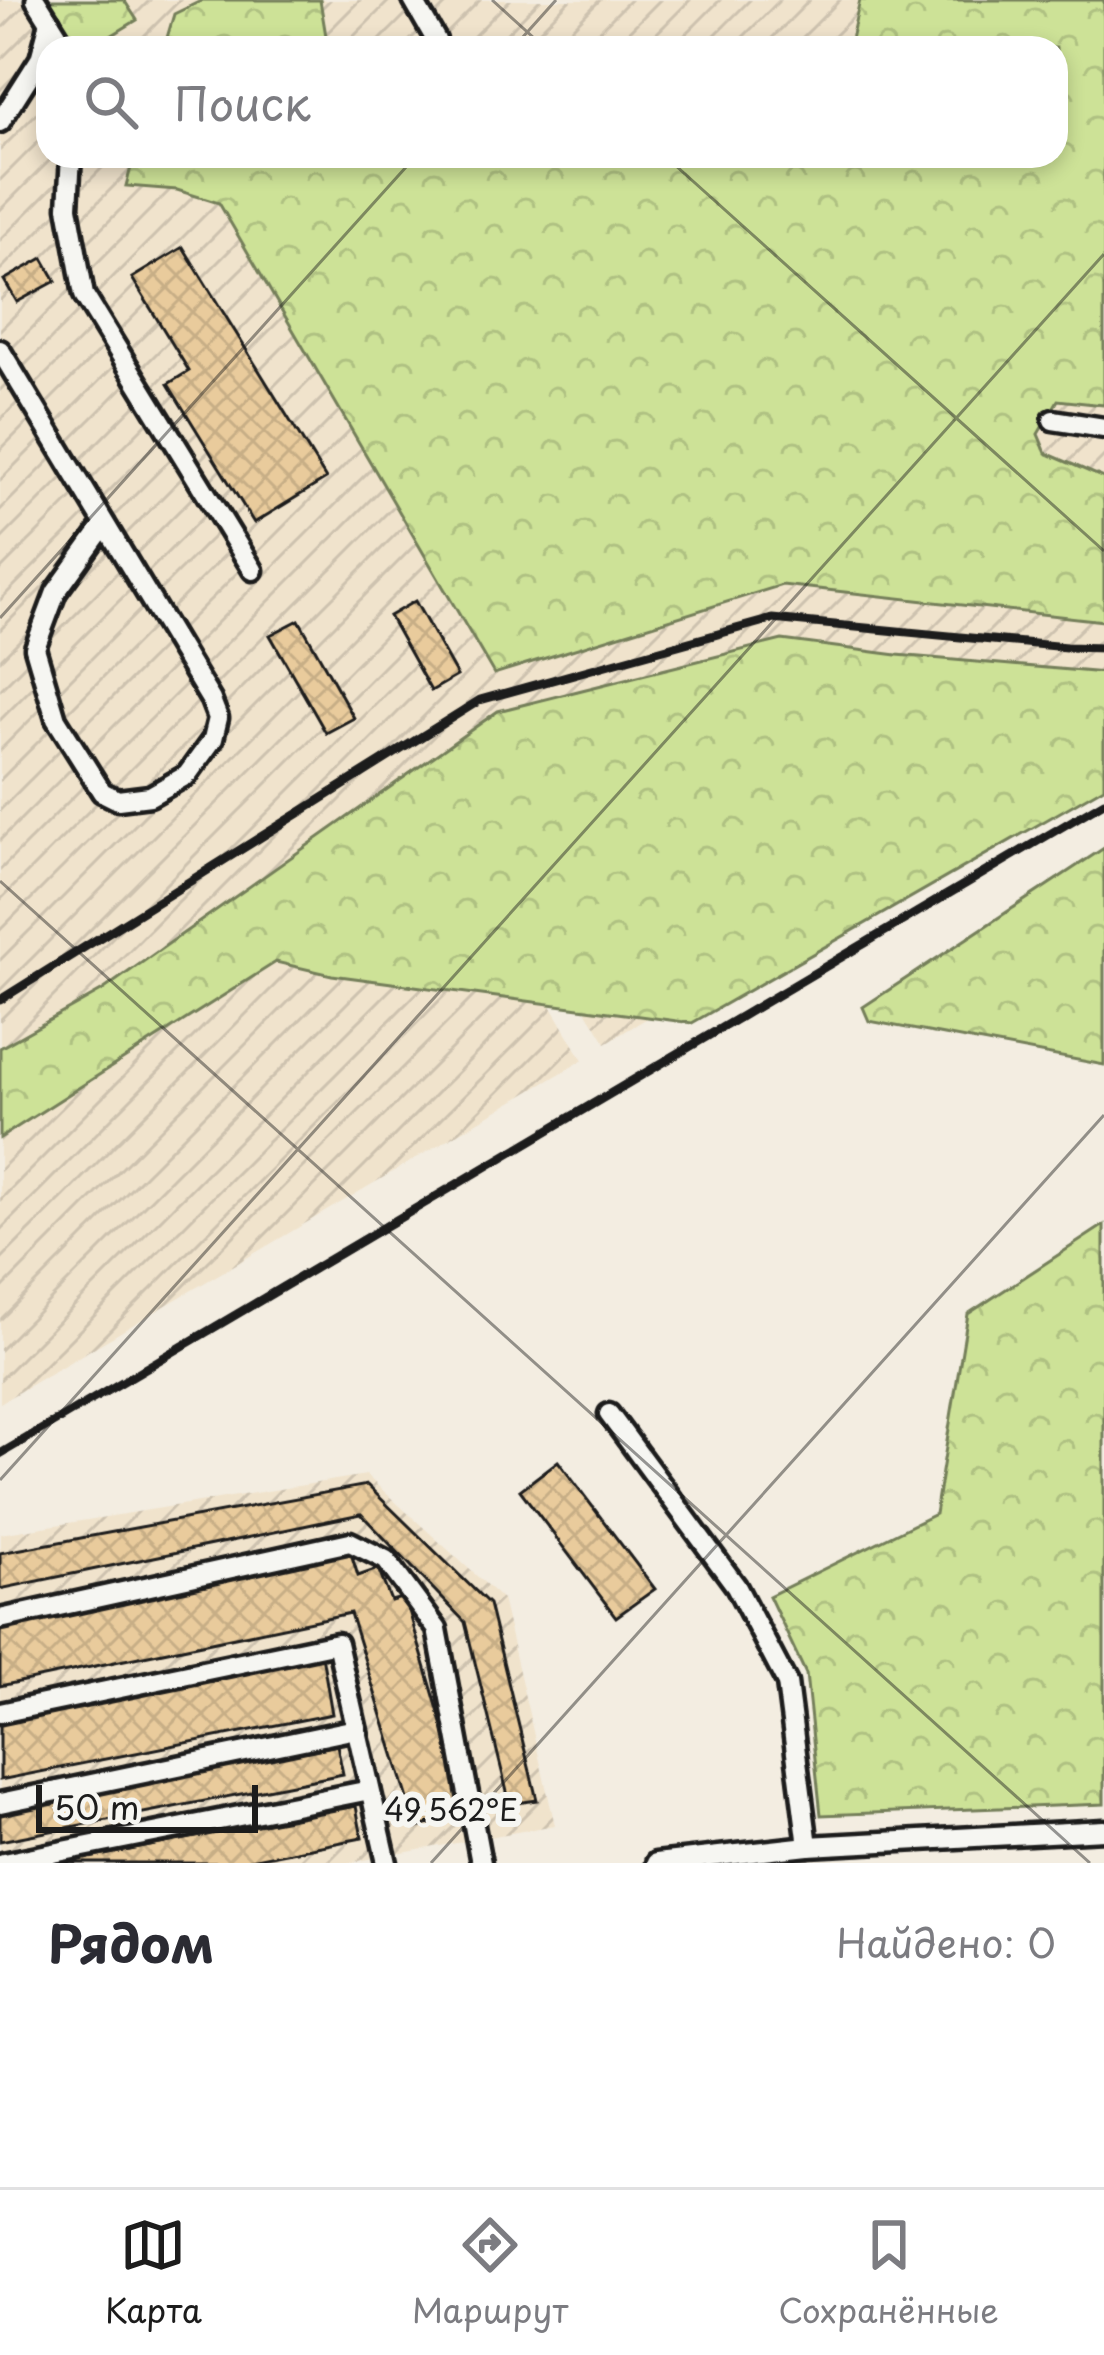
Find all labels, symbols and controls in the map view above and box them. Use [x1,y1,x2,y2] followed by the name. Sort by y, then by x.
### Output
[36,36,1068,168] search box
[174,68,311,136] text: Поиск
[78,69,144,135] icon: search
[36,1779,258,1832] scale bar
[54,1781,140,1831] text: 50 m
[384,1786,518,1831] text: 49.562°E
[48,1903,214,1980] text: Рядом
[836,1912,1056,1971] text: Найдено: 0
[105,2212,202,2334] tab: Карта
[412,2212,568,2334] tab: Маршрут
[778,2212,999,2334] tab: Сохранённые

